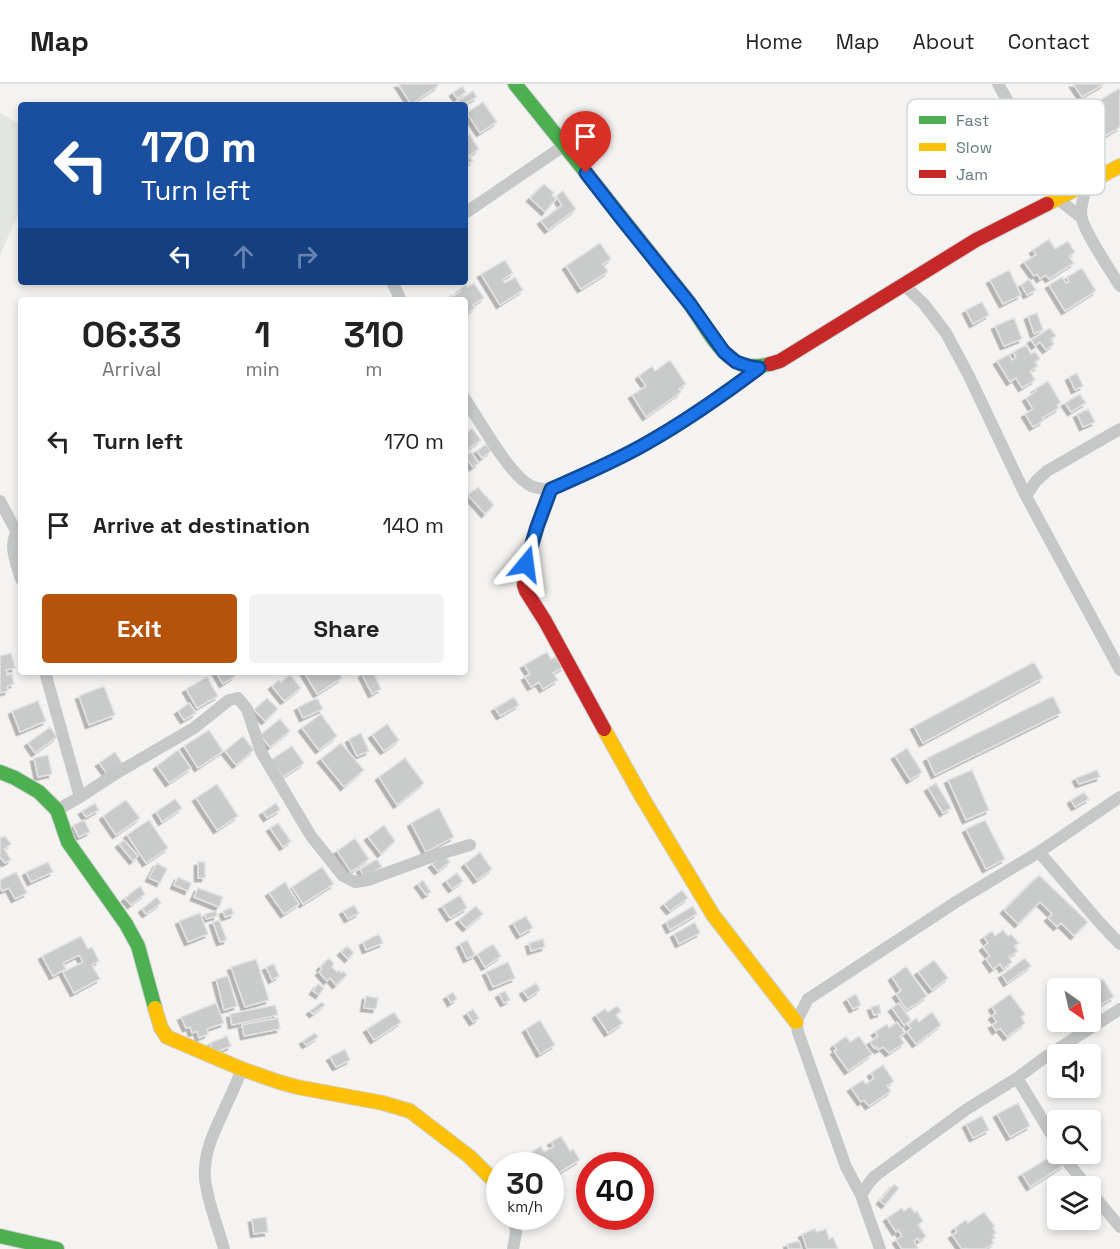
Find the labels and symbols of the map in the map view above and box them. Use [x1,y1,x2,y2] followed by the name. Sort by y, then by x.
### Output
[907,99,1105,195] legend
[956,110,989,131] text: Fast
[560,111,611,173] pin
[956,137,992,158] text: Slow
[956,164,988,185] text: Jam
[494,532,558,596] position arrow
[1047,978,1101,1032] north arrow
[576,1152,654,1230] speed limit sign: 40

